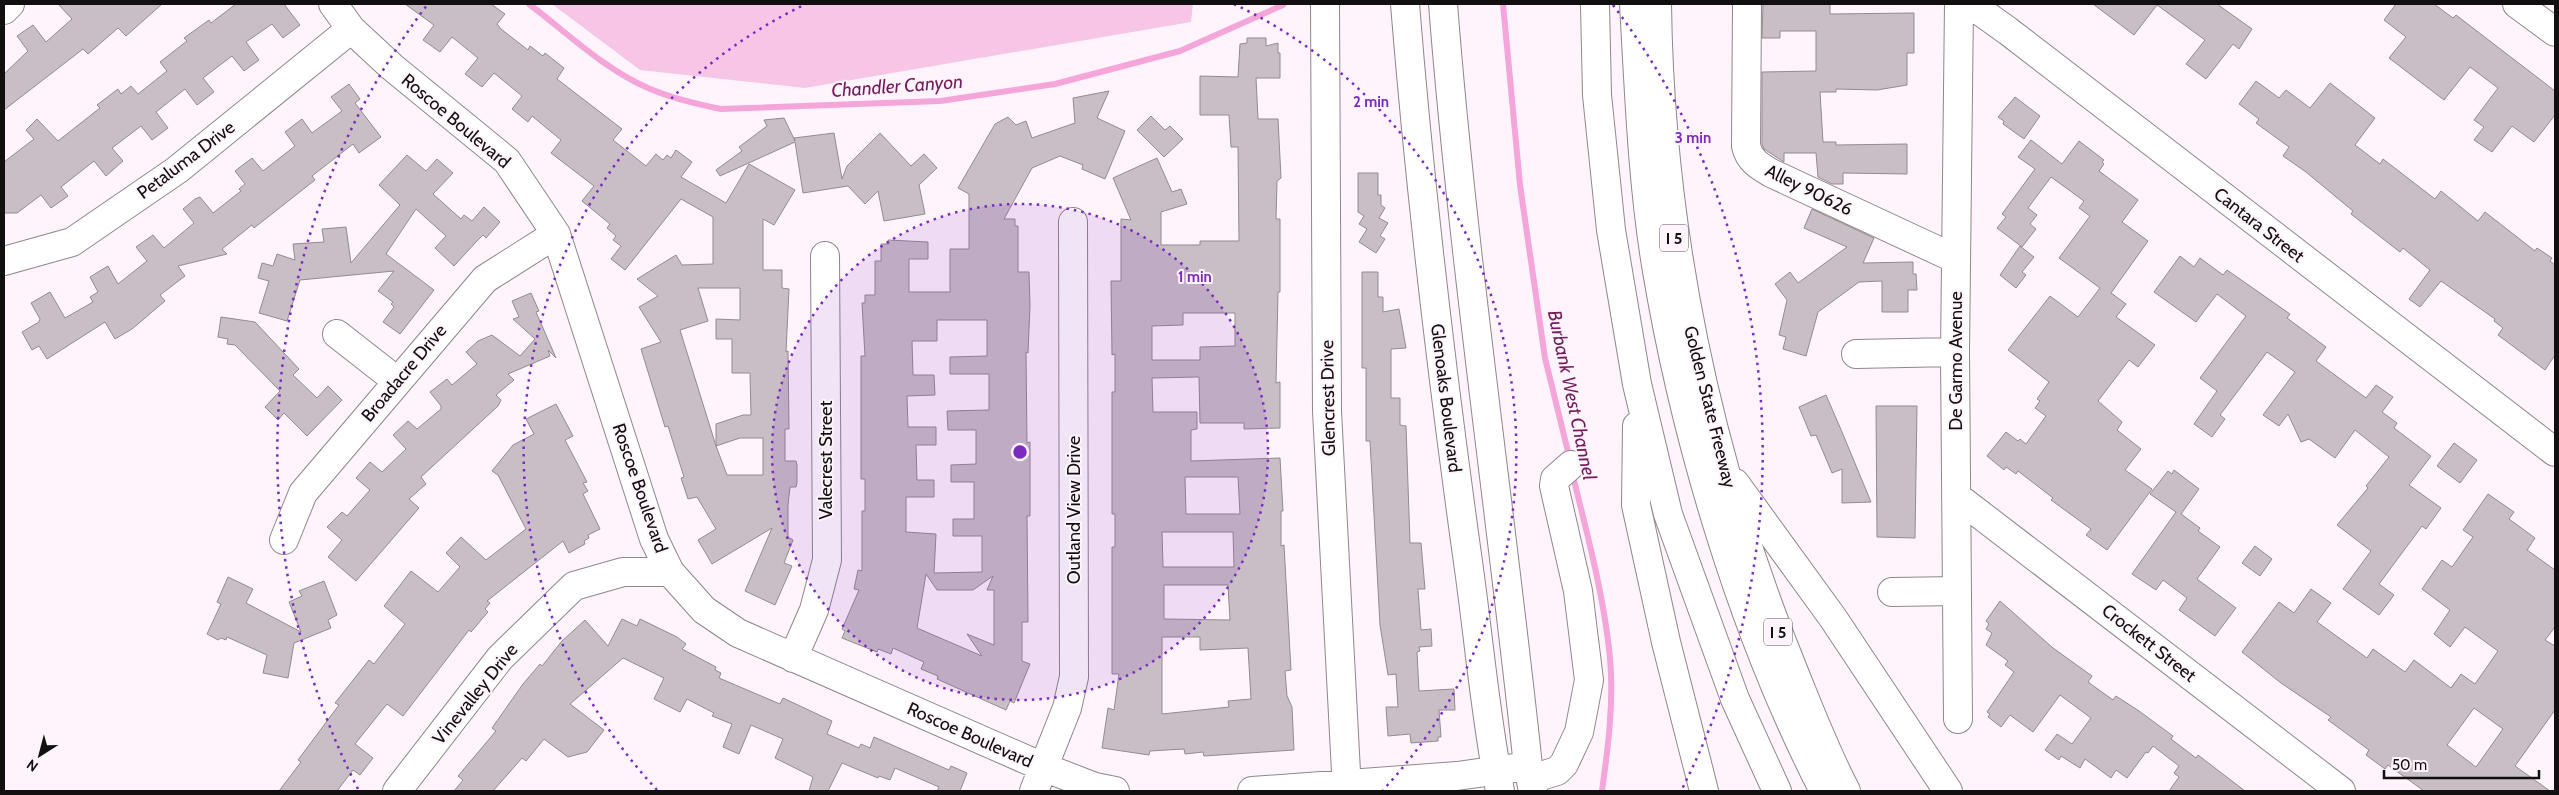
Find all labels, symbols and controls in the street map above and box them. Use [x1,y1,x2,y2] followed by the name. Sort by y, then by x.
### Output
[397,69,515,173] street label: Roscoe Boulevard
[830,70,964,102] water label: Chandler Canyon
[1353,93,1389,111] text: 2 min
[133,116,239,204] street label: Petaluma Drive
[1675,129,1711,147] text: 3 min
[1762,159,1856,221] street label: Alley 90626
[2209,183,2309,267] street label: Cantara Street
[1660,224,1688,252] road number: I 5
[1178,268,1212,286] text: 1 min
[1945,291,1967,431] street label: De Garmo Avenue
[1543,308,1601,483] water label: Burbank West Channel
[357,320,451,426] street label: Broadacre Drive
[1426,322,1466,474] street label: Glenoaks Boulevard
[1679,324,1741,490] street label: Golden State Freeway
[1316,340,1340,456] street label: Glencrest Drive
[815,401,837,519] street label: Valecrest Street
[608,420,672,556] street label: Roscoe Boulevard
[1063,436,1085,584] street label: Outland View Drive
[1011,443,1029,461] centre of rings
[2097,599,2201,687] street label: Crockett Street
[1764,618,1792,646] road number: I 5
[428,639,522,749] street label: Vinevalley Drive
[904,697,1036,773] street label: Roscoe Boulevard
[15,730,65,780] north arrow
[2384,748,2539,780] scale bar
[23,755,42,776] text: N
[2392,756,2427,774] text: 50 m

